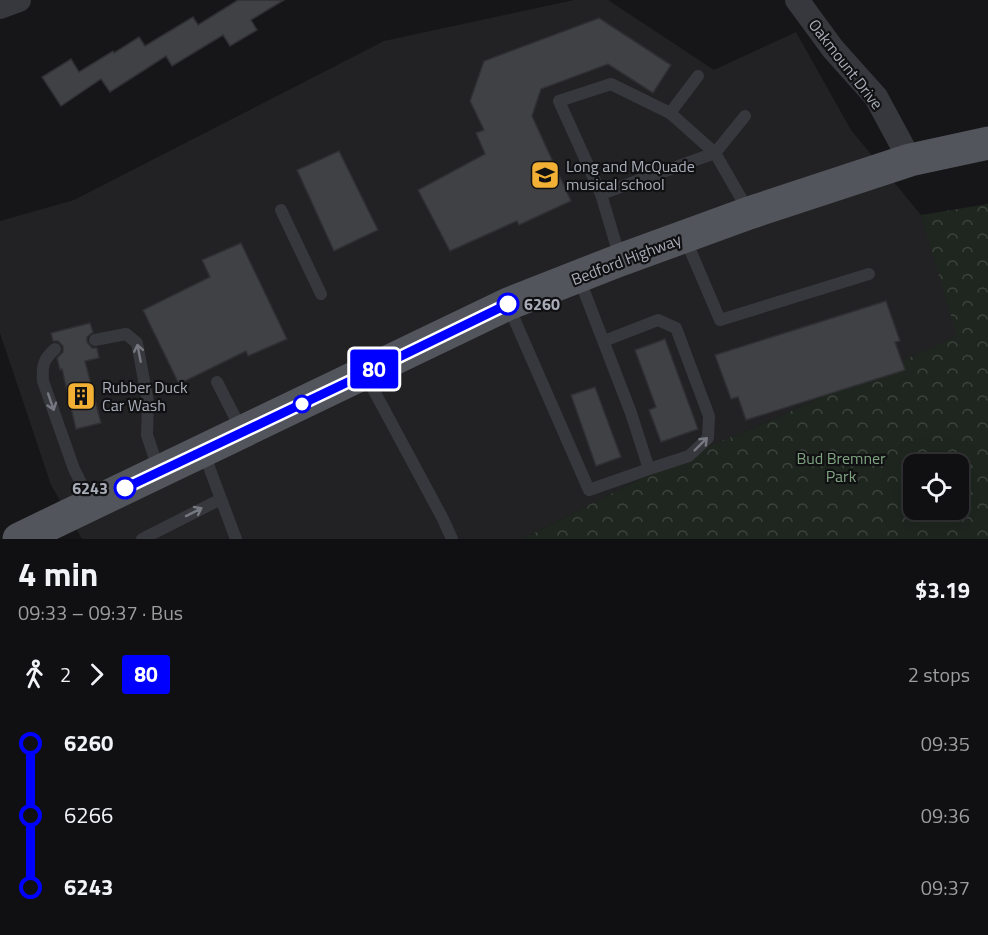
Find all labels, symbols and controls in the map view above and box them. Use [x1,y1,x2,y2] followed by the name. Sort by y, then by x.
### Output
[803,14,889,114] street label: Oakmount Drive
[566,154,695,196] place label: Long and McQuade musical school
[529,159,561,191] school or university icon: Long and McQuade musical school
[567,227,685,291] street label: Bedford Highway
[524,292,560,316] place label: 6260
[497,293,519,315] marker: 6260
[133,344,144,364] one-way arrow
[347,350,401,388] line badge: 80
[362,353,386,385] text: 80
[102,375,188,417] place label: Rubber Duck Car Wash
[65,380,97,412] building icon: Rubber Duck Car Wash
[46,392,57,411] one-way arrow
[293,395,311,413] unlabelled marker
[694,437,708,452] one-way arrow
[796,446,886,488] park label: Bud Bremner Park
[903,454,969,520] map controls
[903,454,969,520] button: locate
[72,476,108,500] place label: 6243
[114,477,136,499] marker: 6243
[185,506,203,518] one-way arrow
[18,549,98,599] text: 4 min
[915,573,970,607] text: $3.19
[18,597,183,628] text: 09:33 – 09:37 · Bus
[18,658,51,691] icon: walk
[80,658,113,691] icon: forward
[134,658,158,690] text: 80
[60,659,71,690] text: 2
[908,659,970,690] text: 2 stops
[64,726,113,760] text: 6260
[921,728,970,759] text: 09:35
[64,798,113,832] text: 6266
[921,800,970,831] text: 09:36
[64,870,113,904] text: 6243
[921,872,970,903] text: 09:37

